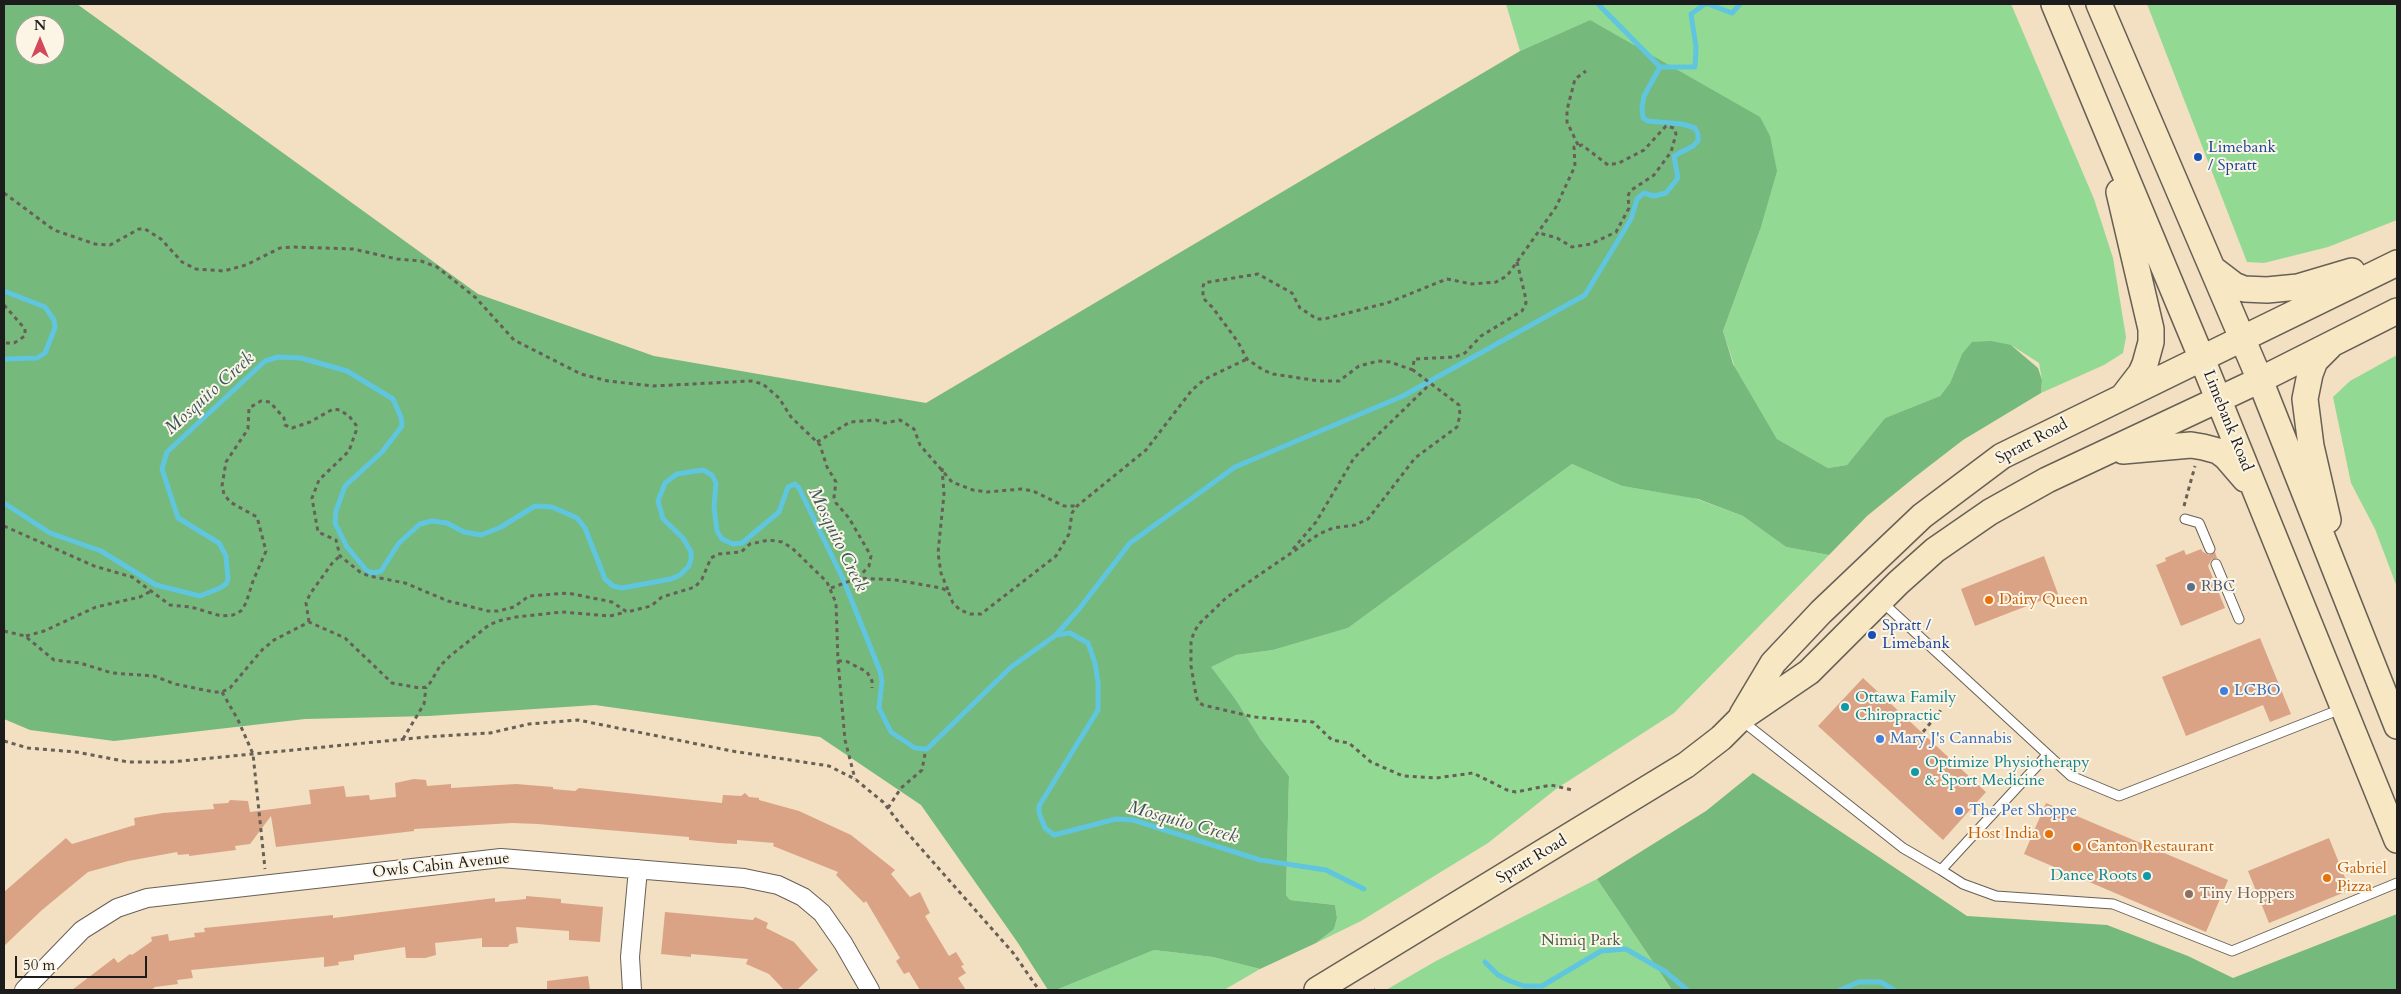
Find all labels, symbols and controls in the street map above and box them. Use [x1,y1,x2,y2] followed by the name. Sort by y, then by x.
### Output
[15,15,65,65] north arrow
[34,16,46,35] text: N
[2208,138,2276,176] place label: Limebank / Spratt
[2192,151,2204,163] marker: Limebank / Spratt
[161,348,259,440] water label: Mosquito Creek
[2198,368,2256,474] street label: Limebank Road
[1993,415,2071,469] street label: Spratt Road
[802,484,872,596] water label: Mosquito Creek
[2201,577,2235,597] place label: RBC
[2185,581,2197,593] marker: RBC
[1999,590,2088,610] place label: Dairy Queen
[1983,594,1995,606] marker: Dairy Queen
[1882,616,1950,654] place label: Spratt / Limebank
[1866,629,1878,641] marker: Spratt / Limebank
[2234,681,2281,701] place label: LCBO
[2218,685,2230,697] marker: LCBO
[1855,688,1956,726] place label: Ottawa Family Chiropractic
[1839,701,1851,713] marker: Ottawa Family Chiropractic
[1890,729,2012,749] place label: Mary J's Cannabis
[1874,733,1886,745] marker: Mary J's Cannabis
[1925,753,2090,791] place label: Optimize Physiotherapy & Sport Medicine
[1909,766,1921,778] marker: Optimize Physiotherapy & Sport Medicine
[1126,797,1240,849] water label: Mosquito Creek
[1969,801,2077,821] place label: The Pet Shoppe
[1953,805,1965,817] marker: The Pet Shoppe
[1968,824,2039,844] place label: Host India
[2043,828,2055,840] marker: Host India
[1493,831,1571,889] street label: Spratt Road
[2087,837,2214,857] place label: Canton Restaurant
[2071,841,2083,853] marker: Canton Restaurant
[371,849,511,883] street label: Owls Cabin Avenue
[2337,859,2387,897] place label: Gabriel Pizza
[2050,866,2137,886] place label: Dance Roots
[2141,870,2153,882] marker: Dance Roots
[2321,872,2333,884] marker: Gabriel Pizza
[2199,884,2295,904] place label: Tiny Hoppers
[2183,888,2195,900] marker: Tiny Hoppers
[1541,931,1621,951] park label: Nimiq Park
[18,946,150,978] scale bar
[23,955,55,975] text: 50 m

